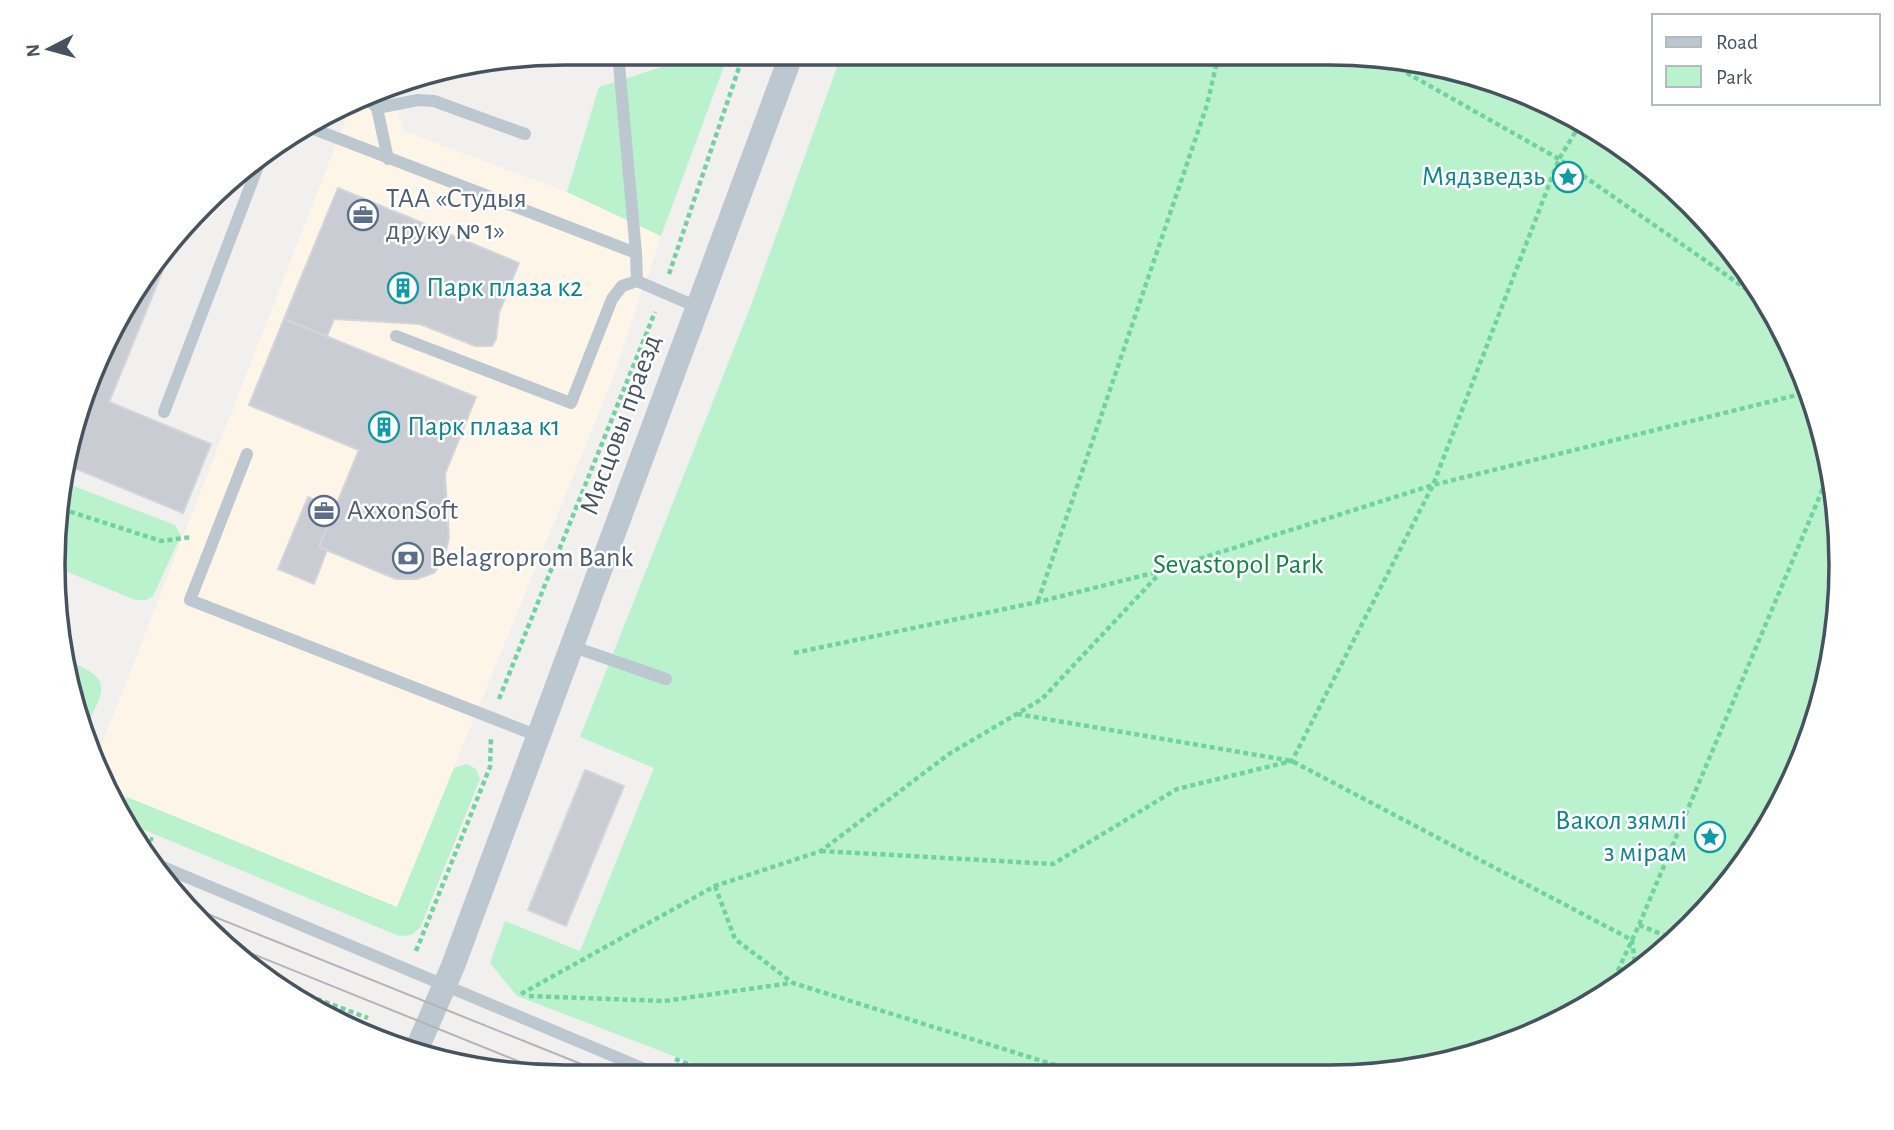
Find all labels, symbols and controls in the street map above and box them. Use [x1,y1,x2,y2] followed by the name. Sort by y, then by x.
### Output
[14,14,84,84] north arrow
[1652,14,1880,105] legend
[1716,32,1758,53] text: Road
[23,43,44,58] text: N
[1716,67,1753,88] text: Park
[1551,160,1585,194] place icon: Мядзведзь
[1422,163,1545,191] place label: Мядзведзь
[386,185,527,245] place label: ТАА «Студыя друку № 1»
[346,198,380,232] office icon: ТАА «Студыя друку № 1»
[386,271,420,305] building icon: Парк плаза к2
[426,274,583,302] place label: Парк плаза к2
[575,331,667,519] street label: Мясцовы праезд
[367,410,401,444] building icon: Парк плаза к1
[407,413,561,441] place label: Парк плаза к1
[307,494,341,528] office icon: AxxonSoft
[347,497,458,525] place label: AxxonSoft
[391,541,425,575] bank icon: Belagroprom Bank
[431,544,634,572] place label: Belagroprom Bank
[1153,551,1323,579] park label: Sevastopol Park
[1555,807,1687,867] place label: Вакол зямлі з мірам
[1693,820,1727,854] place icon: Вакол зямлі з мірам

